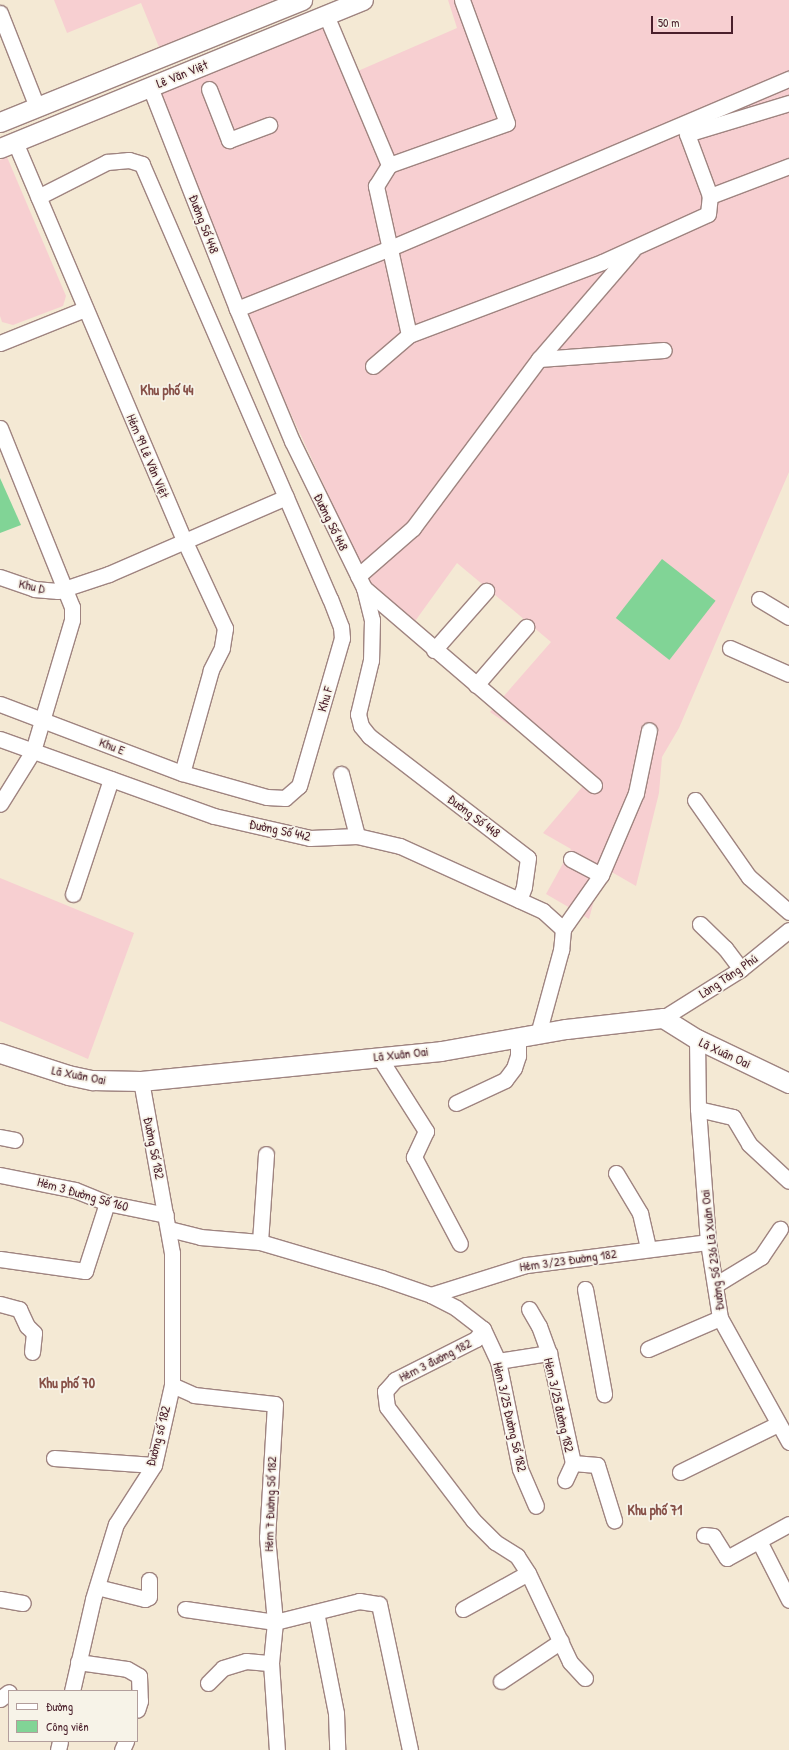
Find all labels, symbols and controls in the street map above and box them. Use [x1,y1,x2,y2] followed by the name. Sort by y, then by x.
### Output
[653,8,735,34] scale bar
[658,14,679,31] text: 50 m
[154,57,210,91] street label: Lê Văn Việt
[186,192,222,256] street label: Đường Số 448
[140,382,194,398] district label: Khu phố 44
[123,412,173,500] street label: Hẻm 99 Lê Văn Việt
[310,491,352,553] street label: Đường Số 448
[17,575,47,597] street label: Khu D
[314,685,336,713] street label: Khu F
[97,734,127,758] street label: Khu E
[445,791,503,841] street label: Đường Số 448
[248,816,312,844] street label: Đường Số 442
[696,951,760,1001] street label: Làng Tăng Phú
[697,1034,753,1072] street label: Lã Xuân Oai
[373,1043,429,1065] street label: Lã Xuân Oai
[50,1062,108,1088] street label: Lã Xuân Oai
[140,1116,168,1180] street label: Đường Số 182
[36,1174,130,1214] street label: Hẻm 3 Đường Số 160
[697,1189,727,1311] street label: Đường Số 236 Lã Xuân Oai
[518,1245,618,1275] street label: Hẻm 3/23 Đường 182
[396,1335,474,1385] street label: Hẻm 3 đường 182
[541,1356,577,1454] street label: Hẻm 3/25 đường 182
[490,1361,530,1473] street label: Hẻm 3/25 Đường Sổ 182
[39,1375,95,1391] district label: Khu phố 70
[142,1404,174,1468] street label: Đường số 182
[261,1456,279,1552] street label: Hẻm 7 Đường Số 182
[628,1502,682,1518] district label: Khu phố 71
[8,1690,138,1742] legend
[46,1698,73,1715] text: Đường
[46,1718,89,1735] text: Công viên

